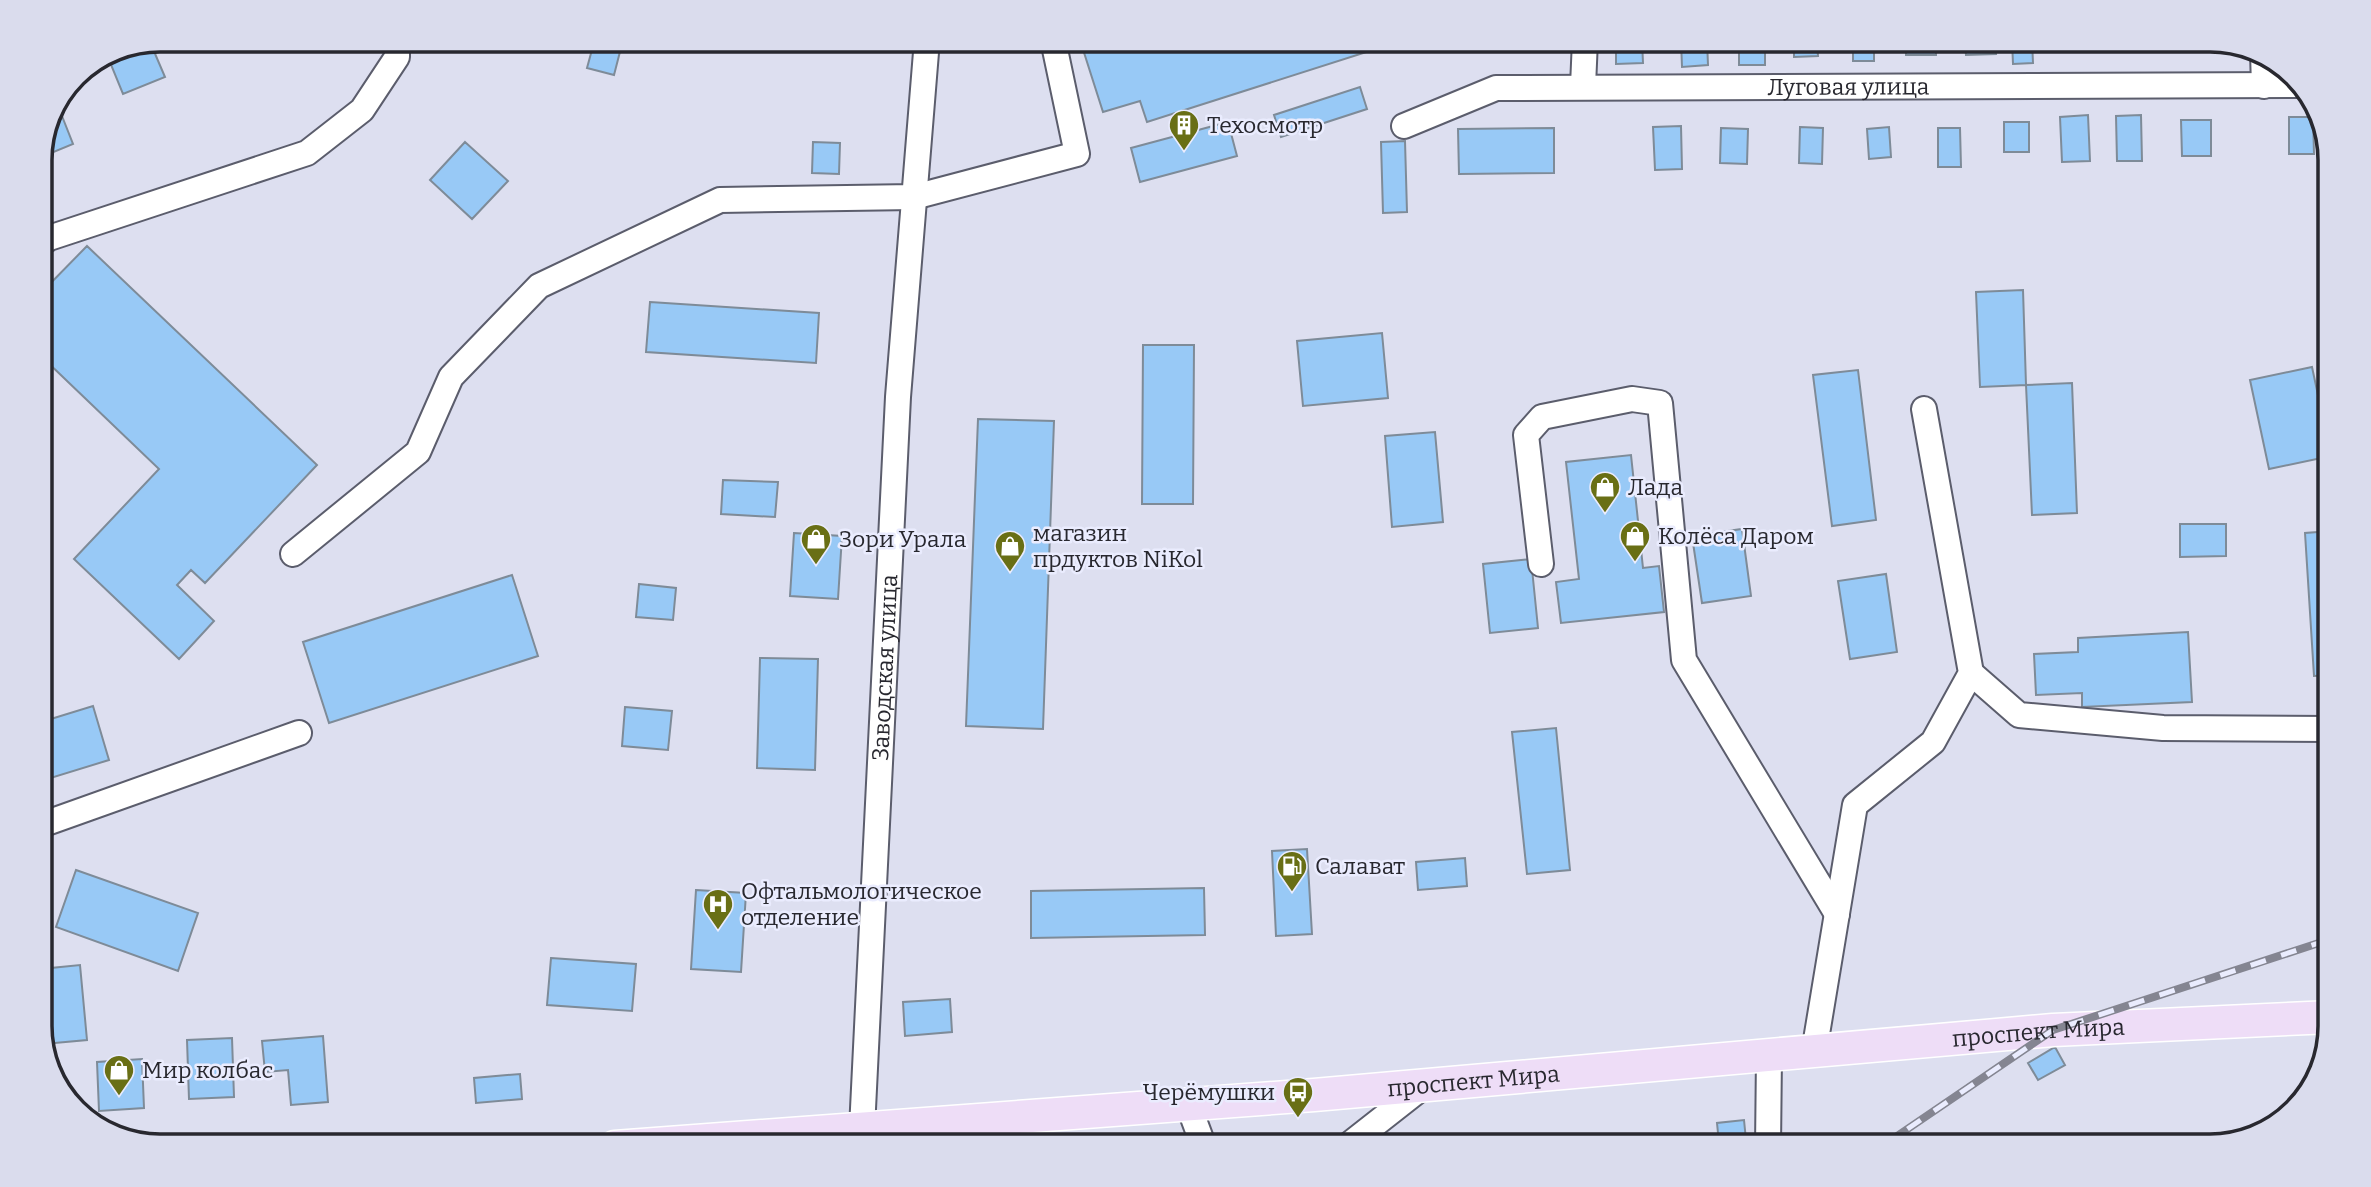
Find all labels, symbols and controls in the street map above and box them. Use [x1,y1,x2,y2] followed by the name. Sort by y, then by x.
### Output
[1767,72,1930,101] street label: Луговая улица
[1167,108,1201,152] building icon: Техосмотр
[1207,111,1323,139] place label: Техосмотр
[1588,470,1622,514] shop icon: Лада
[1628,473,1683,501] place label: Лада
[1033,519,1203,573] place label: магазин прдуктов NiKol
[1618,519,1652,563] shop icon: Колёса Даром
[799,522,833,566] shop icon: Зори Урала
[1658,522,1814,550] place label: Колёса Даром
[839,525,967,553] place label: Зори Урала
[993,529,1027,573] shop icon: магазин прдуктов NiKol
[866,573,903,762] street label: Заводская улица
[1275,849,1309,893] fuel station icon: Салават
[1315,852,1405,880] place label: Салават
[741,877,982,931] place label: Офтальмологическое отделение
[701,887,735,931] hospital icon: Офтальмологическое отделение
[1951,1013,2126,1053] street label: проспект Мира
[102,1053,136,1097] shop icon: Мир колбас
[142,1056,273,1084] place label: Мир колбас
[1386,1059,1561,1103] street label: проспект Мира
[1281,1075,1315,1119] bus stop icon: Черёмушки
[1143,1078,1275,1106] place label: Черёмушки

